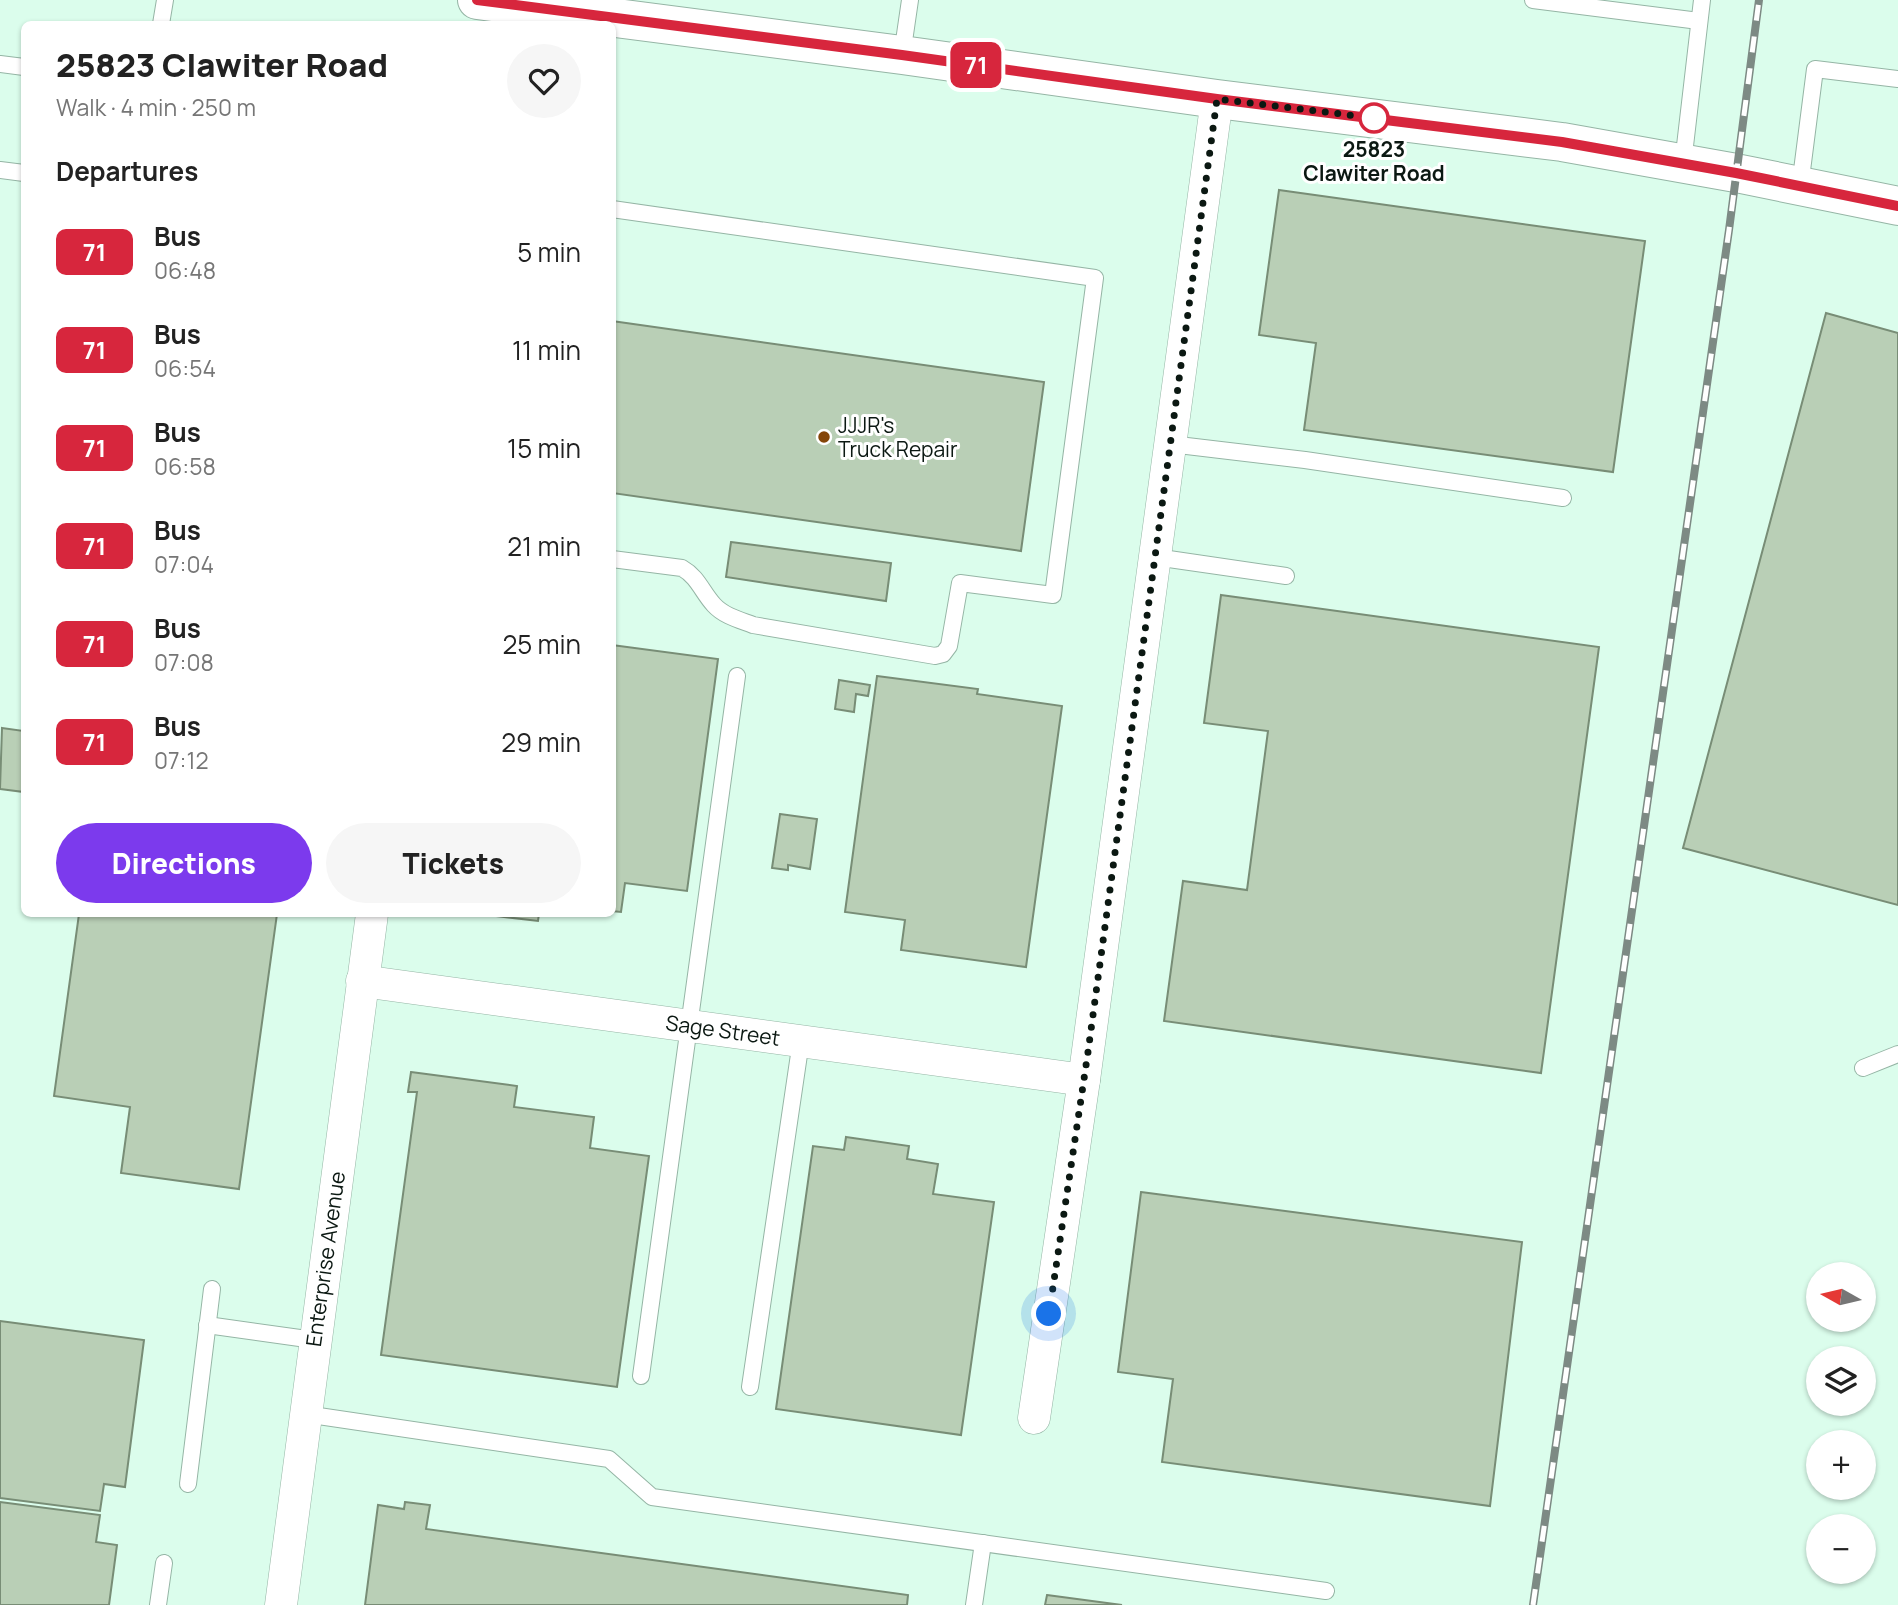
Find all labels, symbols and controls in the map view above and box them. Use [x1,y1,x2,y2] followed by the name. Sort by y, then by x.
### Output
[56,42,388,87] text: 25823 Clawiter Road
[944,42,1007,88] line badge: 71
[507,44,581,118] button: heart
[964,48,988,81] text: 71
[56,91,256,123] text: Walk · 4 min · 250 m
[1359,103,1389,133] marker: 25823 Clawiter Road
[1303,135,1445,187] place label: 25823 Clawiter Road
[56,153,198,189] text: Departures
[154,218,201,254] text: Bus
[517,234,581,270] text: 5 min
[83,235,106,268] text: 71
[154,254,216,286] text: 06:48
[154,316,201,352] text: Bus
[512,332,581,368] text: 11 min
[83,333,106,366] text: 71
[154,352,216,384] text: 06:54
[838,411,958,463] place label: JJJR's Truck Repair
[154,414,201,450] text: Bus
[816,429,832,445] marker: JJJR's Truck Repair
[507,430,581,466] text: 15 min
[83,431,106,464] text: 71
[154,450,216,482] text: 06:58
[154,512,201,548] text: Bus
[507,528,581,564] text: 21 min
[83,529,106,562] text: 71
[154,548,214,580] text: 07:04
[154,610,201,646] text: Bus
[502,626,581,662] text: 25 min
[83,627,106,660] text: 71
[154,646,214,678] text: 07:08
[154,708,201,744] text: Bus
[501,724,581,760] text: 29 min
[83,725,106,758] text: 71
[154,744,209,776] text: 07:12
[56,823,312,903] button: Directions
[326,823,581,903] button: Tickets
[664,1008,782,1052] street label: Sage Street
[299,1170,351,1348] street label: Enterprise Avenue
[1806,1262,1876,1332] north arrow
[1806,1262,1876,1584] map controls
[1031,1296,1066,1331] your location
[1806,1346,1876,1416] button: layers
[1806,1430,1876,1500] button: +
[1806,1514,1876,1584] button: −

